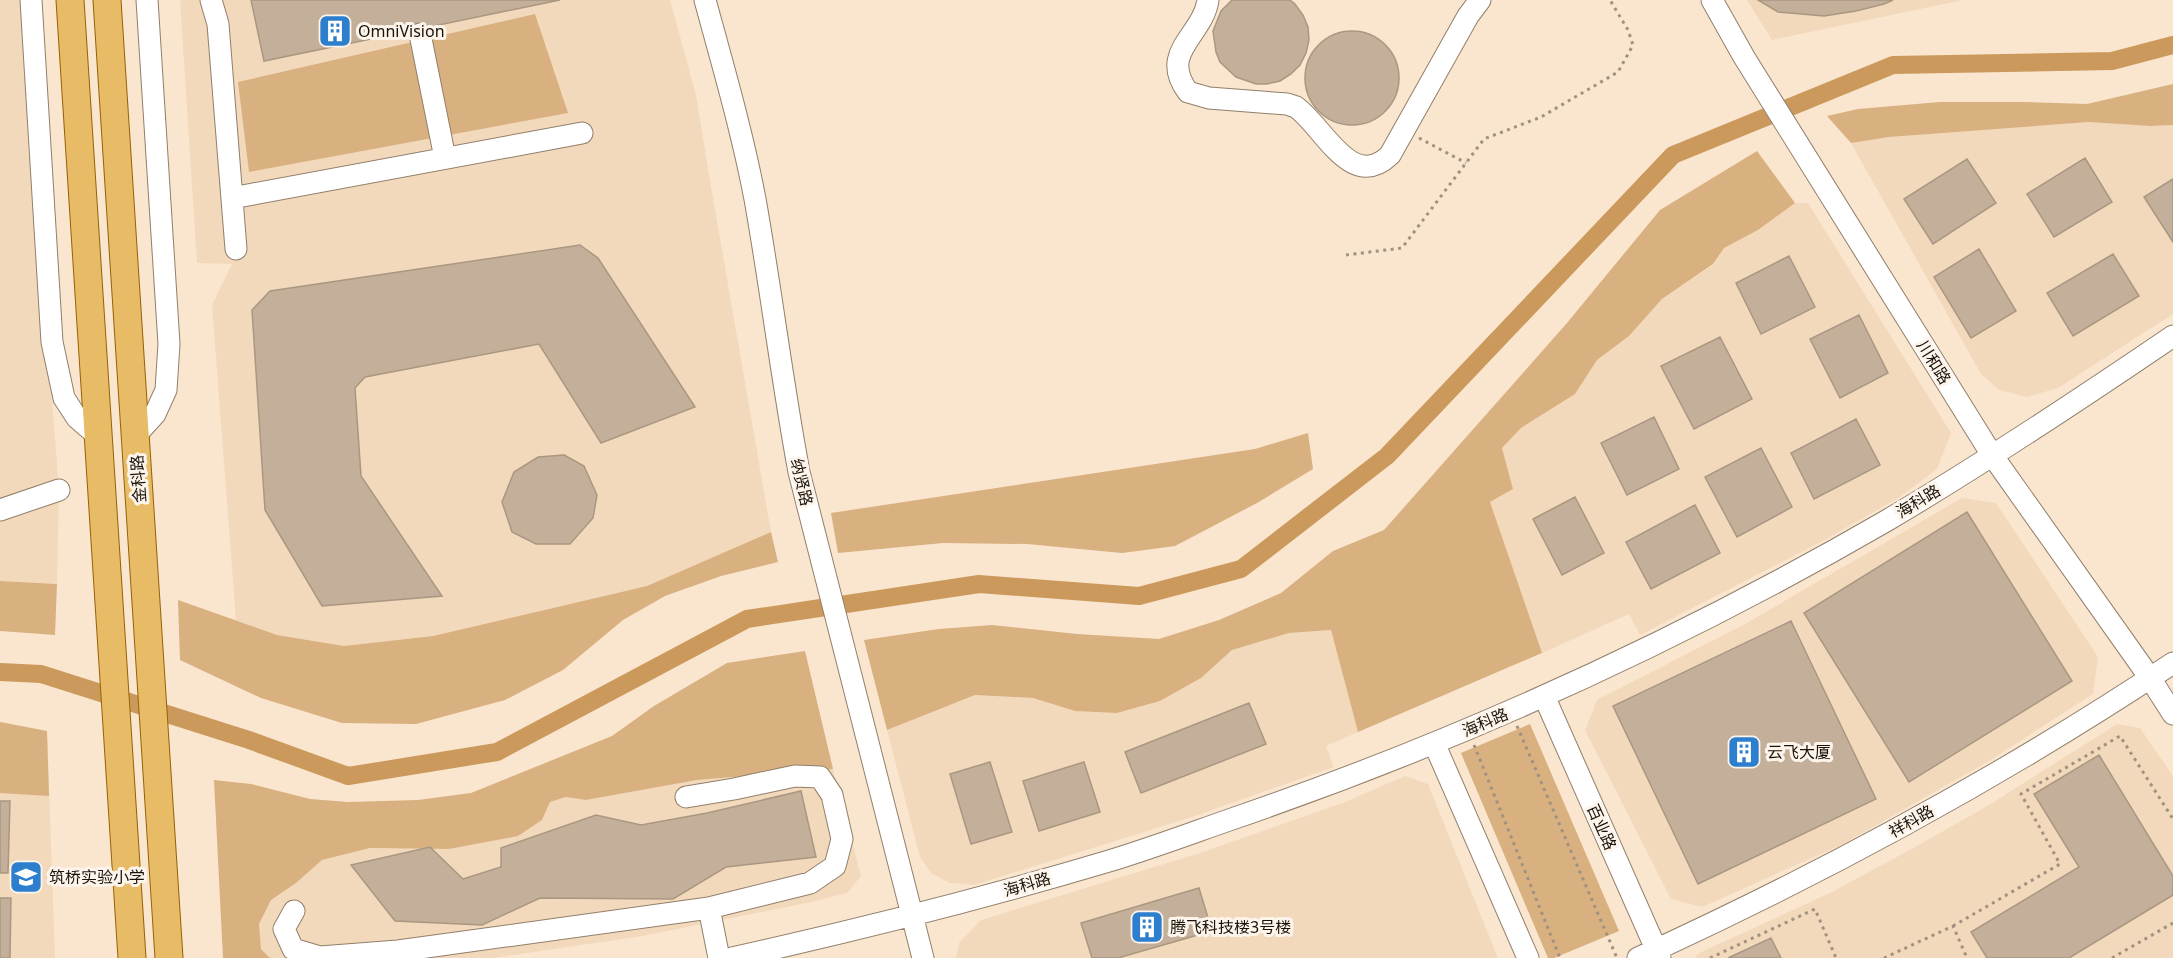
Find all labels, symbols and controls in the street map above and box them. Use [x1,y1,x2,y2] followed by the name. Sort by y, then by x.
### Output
[317,13,353,49] building icon: OmniVision
[358,20,445,42] place label: OmniVision
[1912,336,1956,388] street label: 川和路
[125,454,151,504] street label: 金科路
[786,456,818,508] street label: 纳贤路
[1892,479,1944,523] street label: 海科路
[1459,702,1511,742] street label: 海科路
[1726,734,1762,770] building icon: 云飞大厦
[1767,741,1831,763] place label: 云飞大厦
[1885,800,1937,842] street label: 祥科路
[1582,801,1622,853] street label: 百业路
[8,859,44,895] school or university icon: 筑桥实验小学
[49,866,145,888] place label: 筑桥实验小学
[1001,867,1053,901] street label: 海科路
[1129,909,1165,945] building icon: 腾飞科技楼3号楼
[1170,916,1291,938] place label: 腾飞科技楼3号楼

